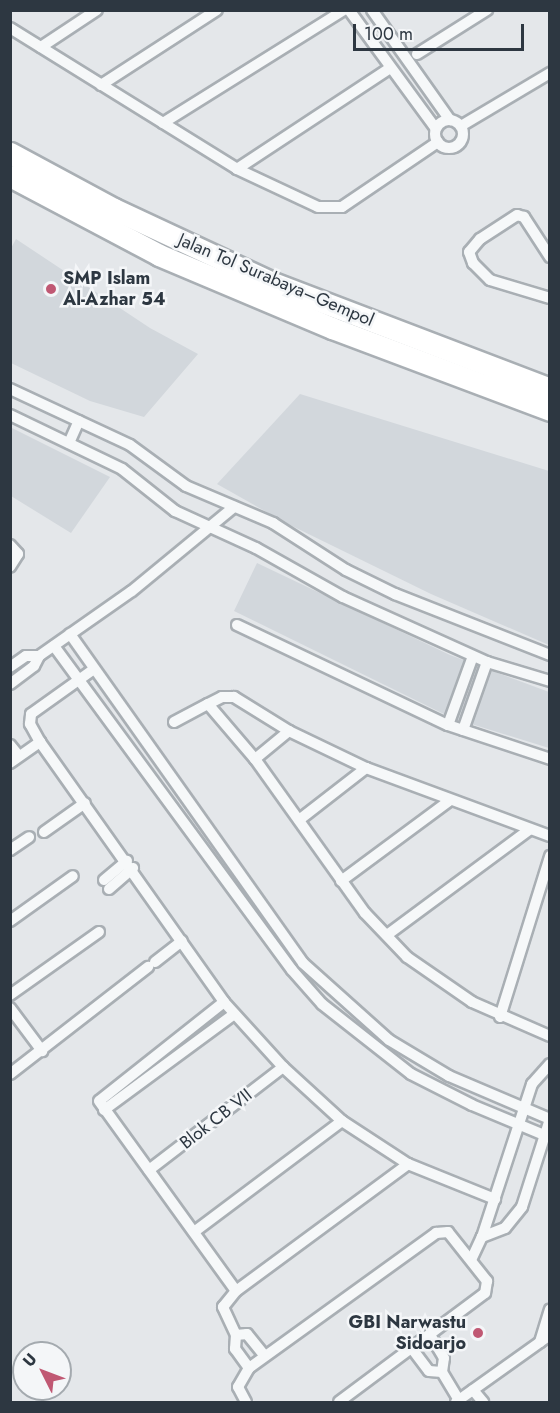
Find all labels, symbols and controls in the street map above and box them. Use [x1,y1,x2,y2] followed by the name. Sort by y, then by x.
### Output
[356,12,527,50] scale bar
[364,21,413,47] text: 100 m
[175,229,377,331] street label: Jalan Tol Surabaya–Gempol
[63,268,166,310] place label: SMP Islam Al-Azhar 54
[44,282,58,296] marker: SMP Islam Al-Azhar 54
[176,1084,256,1154] street label: Blok CB VII
[349,1312,466,1354] place label: GBI Narwastu Sidoarjo
[471,1326,485,1340] marker: GBI Narwastu Sidoarjo
[12,1341,72,1401] north arrow
[17,1348,42,1372] text: U

